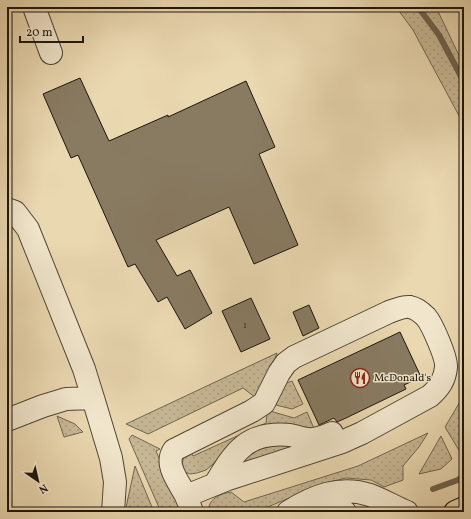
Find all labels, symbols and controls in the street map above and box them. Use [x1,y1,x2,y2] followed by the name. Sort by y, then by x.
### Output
[20,18,83,44] scale bar
[26,25,53,41] text: 20 m
[243,319,247,332] house number: 1
[349,367,371,389] restaurant icon: McDonald's
[374,371,432,386] place label: McDonald's
[18,461,58,501] north arrow
[35,480,50,497] text: N

